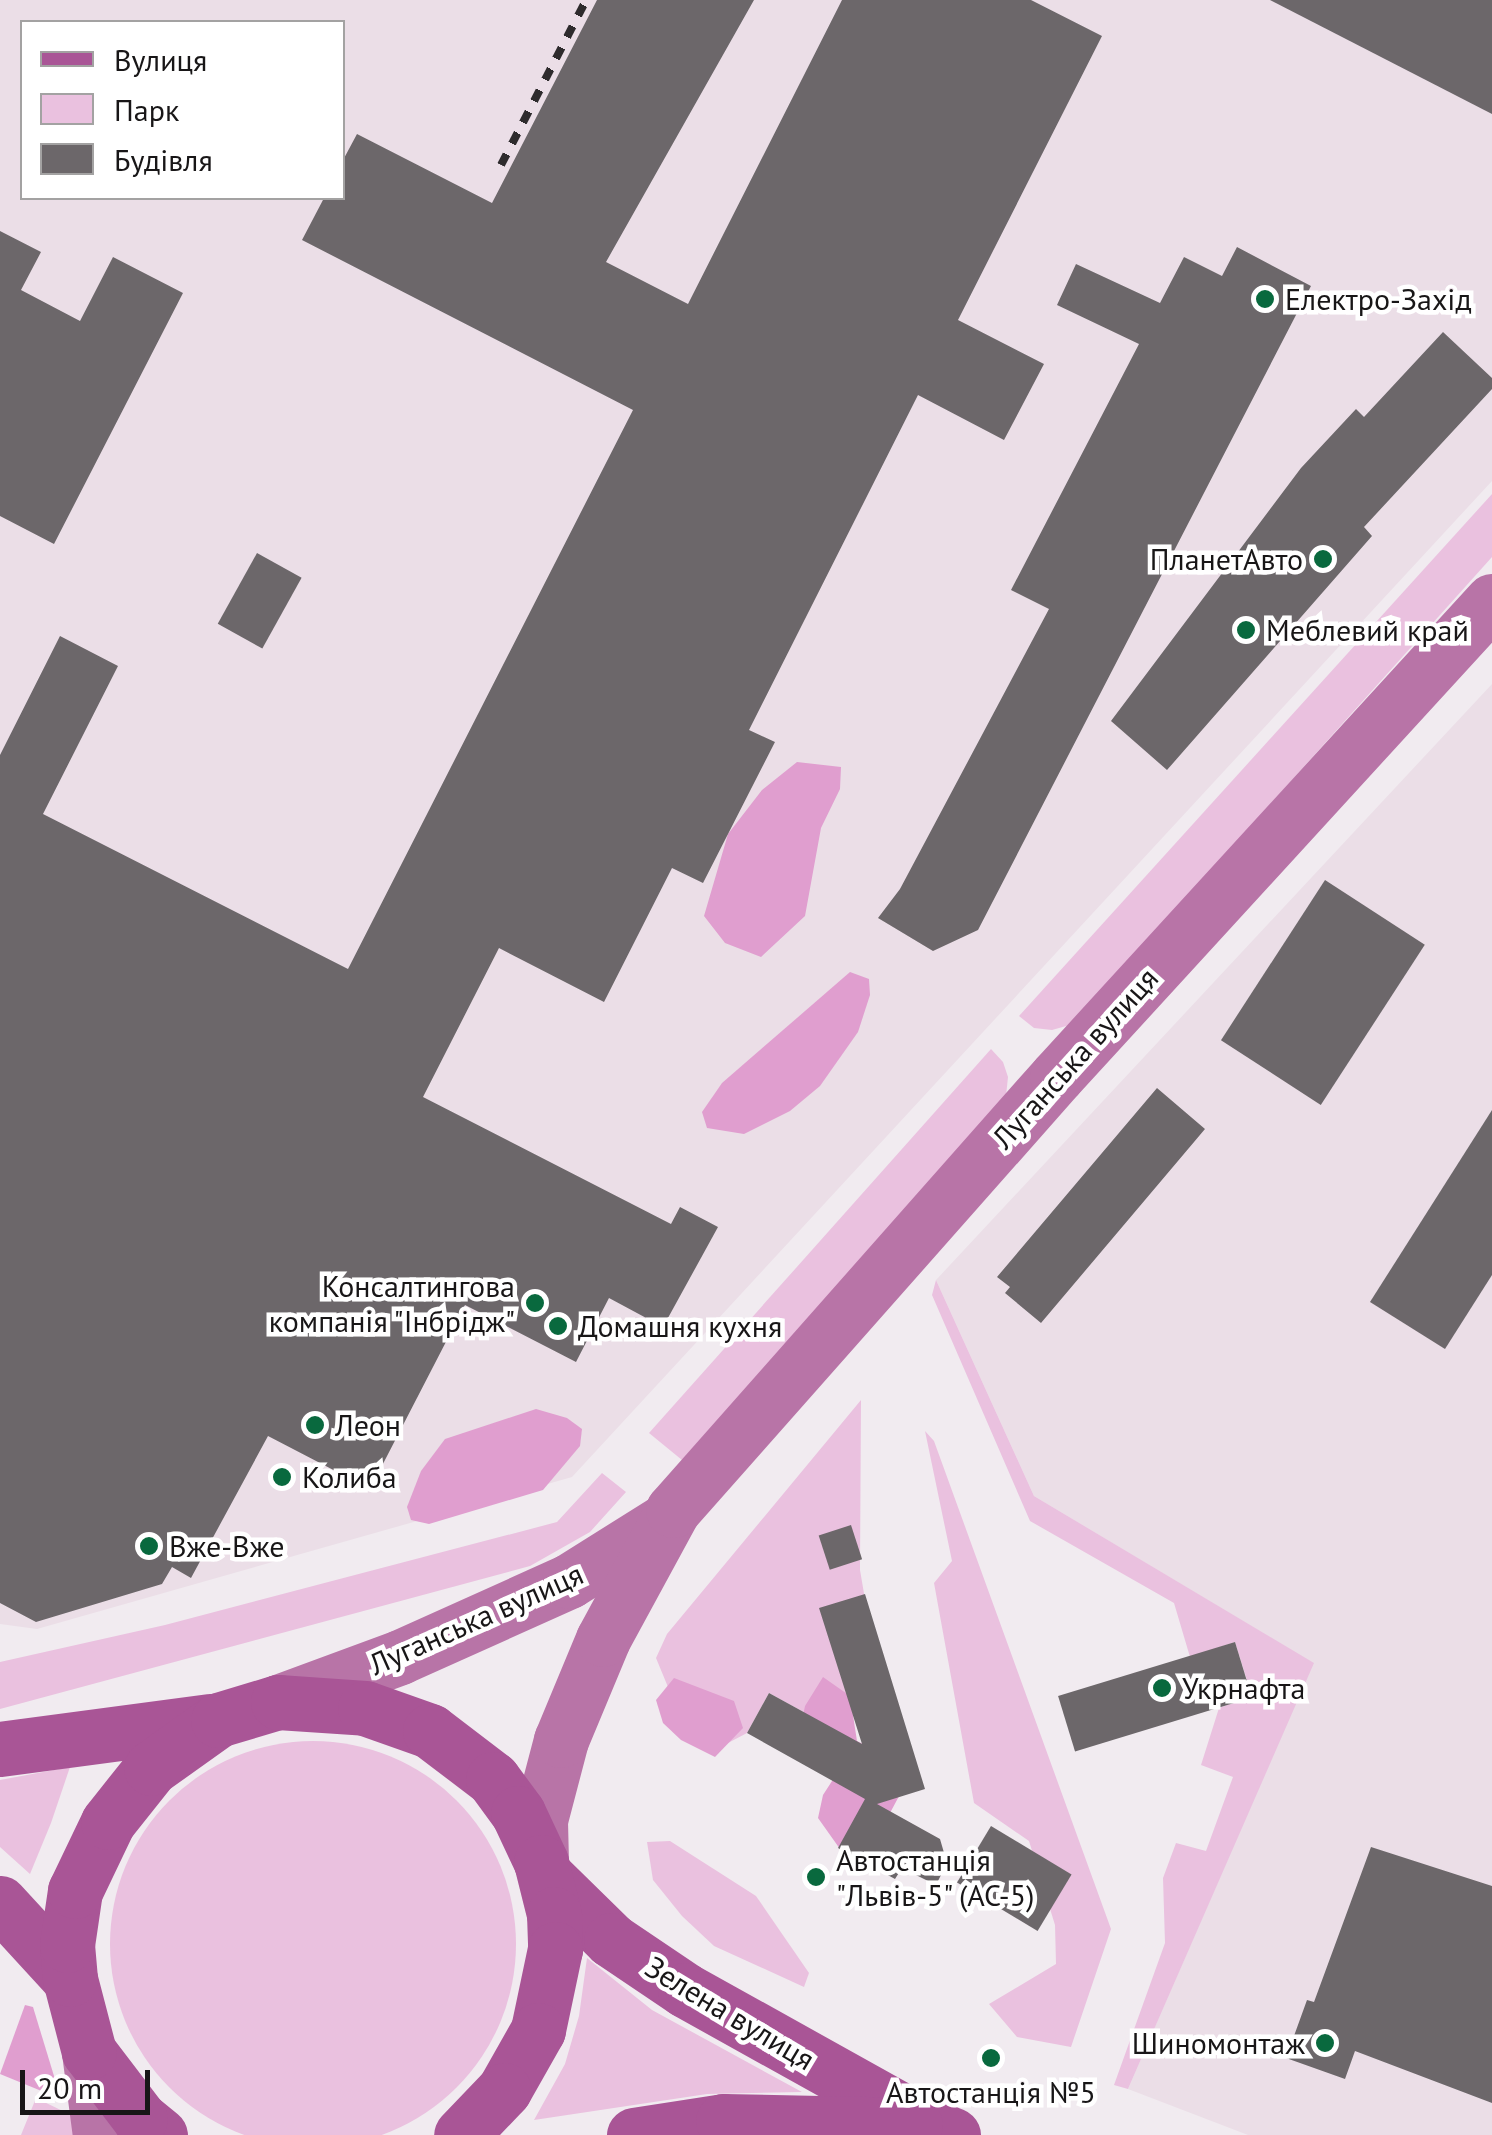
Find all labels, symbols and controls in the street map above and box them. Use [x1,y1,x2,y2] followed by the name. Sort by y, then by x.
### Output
[20,20,345,200] legend
[114,40,207,79] text: Вулиця
[114,90,179,129] text: Парк
[114,140,213,179] text: Будівля
[1285,281,1472,317] place label: Електро-Захід
[1254,288,1276,310] marker: Електро-Захід
[1150,541,1303,577] place label: ПланетАвто
[1312,548,1334,570] marker: ПланетАвто
[1266,612,1469,648] place label: Меблевий край
[1235,619,1257,641] marker: Меблевий край
[985,960,1165,1156] street label: Луганська вулиця
[267,1268,515,1338] place label: Консалтингова компанія "Інбрідж"
[524,1292,546,1314] marker: Консалтингова компанія "Інбрідж"
[578,1308,782,1344] place label: Домашня кухня
[547,1315,569,1337] marker: Домашня кухня
[335,1407,401,1443] place label: Леон
[304,1414,326,1436] marker: Леон
[302,1459,397,1495] place label: Колиба
[271,1466,293,1488] marker: Колиба
[169,1528,284,1564] place label: Вже-Вже
[138,1535,160,1557] marker: Вже-Вже
[364,1556,588,1682] street label: Луганська вулиця
[1182,1670,1305,1706] place label: Укрнафта
[1151,1677,1173,1699] marker: Укрнафта
[836,1842,1037,1912] place label: Автостанція "Львів-5" (АС-5)
[805,1866,827,1888] marker: Автостанція "Львів-5" (АС-5)
[639,1948,821,2078] street label: Зелена вулиця
[1132,2025,1305,2061] place label: Шиномонтаж
[1314,2032,1336,2054] marker: Шиномонтаж
[980,2047,1002,2069] marker: Автостанція №5
[25,2050,155,2112] scale bar
[37,2068,102,2107] text: 20 m
[886,2074,1096,2110] place label: Автостанція №5

